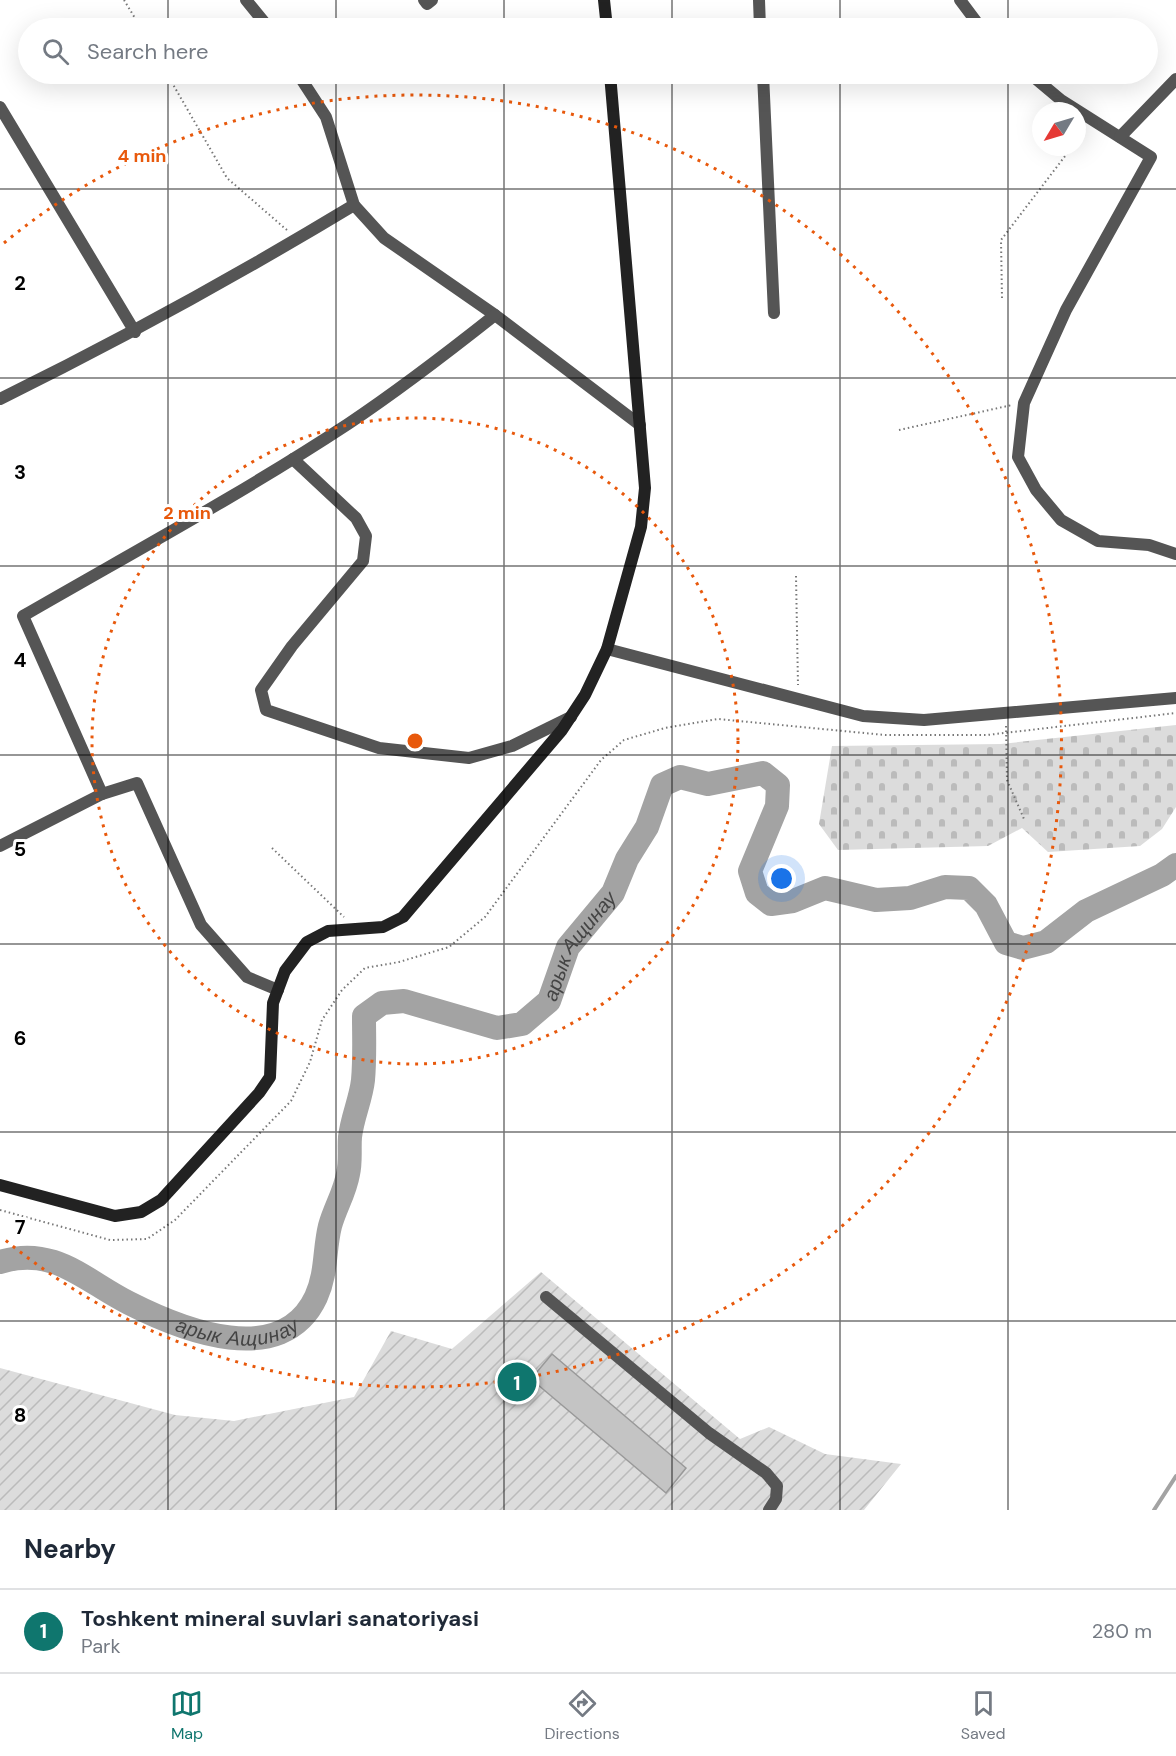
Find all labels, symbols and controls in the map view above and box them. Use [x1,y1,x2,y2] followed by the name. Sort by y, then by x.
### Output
[18,18,1158,84] search box
[39,35,72,68] icon: search
[87,37,208,66] text: Search here
[1032,102,1086,156] north arrow
[118,144,166,168] text: 4 min
[14,270,26,296] text: 2
[14,459,26,485] text: 3
[163,501,211,525] text: 2 min
[14,647,27,673] text: 4
[405,731,425,751] centre of rings
[14,836,26,862] text: 5
[767,864,796,893] your location
[537,885,623,1004] water label: арык Ащинау
[14,1025,26,1051] text: 6
[15,1214,26,1240] text: 7
[172,1312,305,1352] water label: арык Ащинау
[498,1360,536,1404] pin: 1
[14,1402,26,1428] text: 8
[24,1532,116,1566] text: Nearby
[81,1604,479,1633] text: Toshkent mineral suvlari sanatoriyasi
[40,1618,47,1644] text: 1
[1092,1618,1152,1644] text: 280 m
[81,1633,121,1659] text: Park
[170,1687,203,1744] tab: Map
[544,1687,620,1744] tab: Directions
[961,1687,1006,1744] tab: Saved

